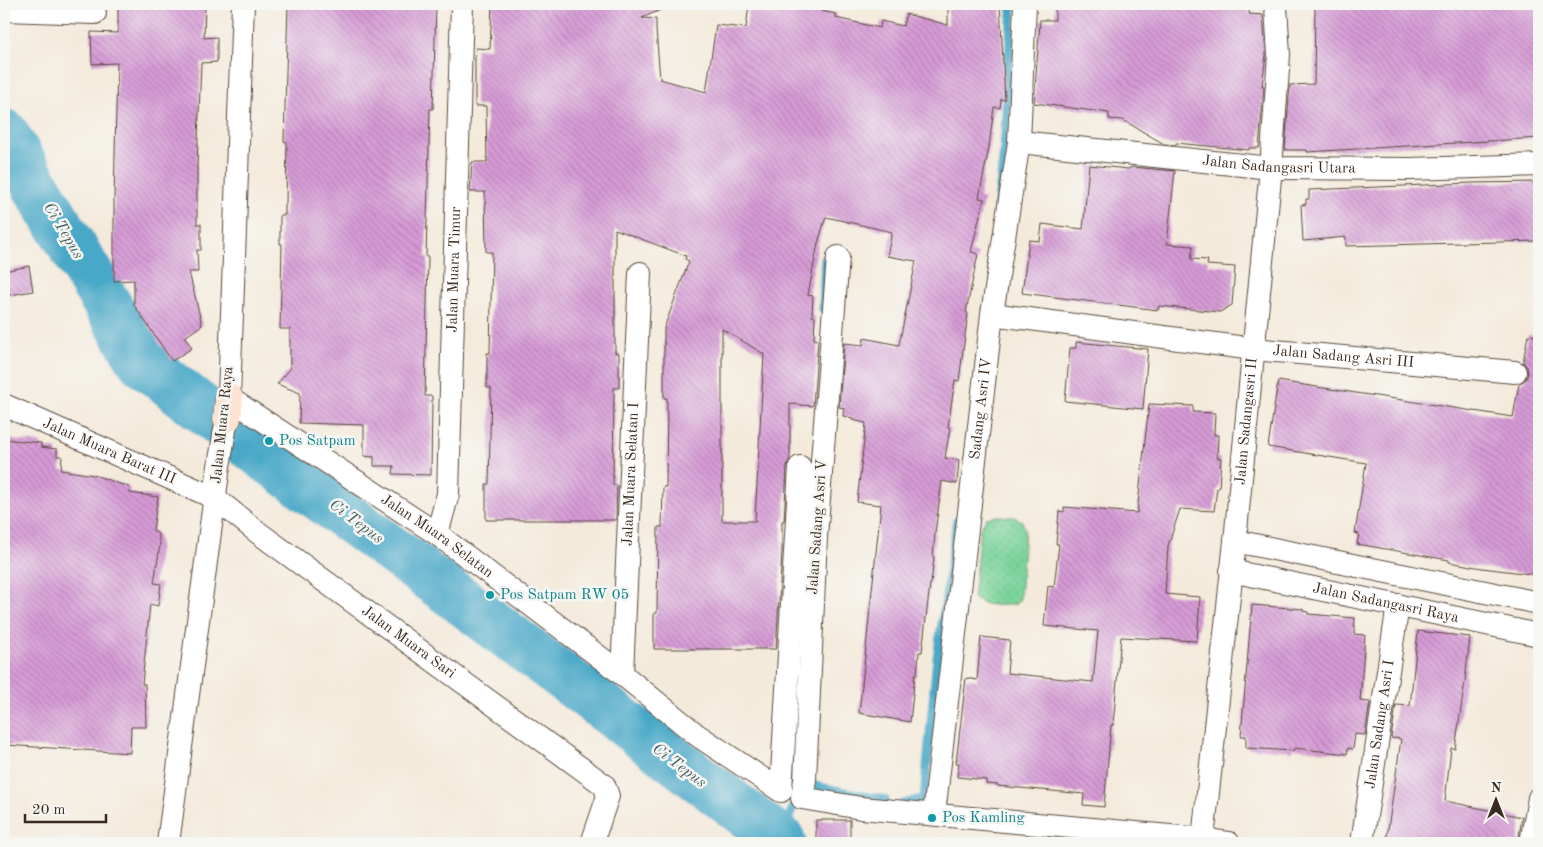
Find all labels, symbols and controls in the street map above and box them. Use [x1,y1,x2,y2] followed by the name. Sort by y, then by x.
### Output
[1201,153,1356,176] street label: Jalan Sadangasri Utara
[40,200,86,262] water label: Ci Tepus
[445,206,464,333] street label: Jalan Muara Timur
[1272,343,1415,371] street label: Jalan Sadang Asri III
[968,357,994,460] street label: Sadang Asri IV
[1233,357,1260,486] street label: Jalan Sadangasri II
[209,365,237,484] street label: Jalan Muara Raya
[620,402,642,546] street label: Jalan Muara Selatan I
[40,416,178,487] street label: Jalan Muara Barat III
[279,434,356,449] place label: Pos Satpam
[263,435,275,447] marker: Pos Satpam
[806,458,830,595] street label: Jalan Sadang Asri V
[378,492,496,581] street label: Jalan Muara Selatan
[326,497,386,547] water label: Ci Tepus
[1311,581,1461,626] street label: Jalan Sadangasri Raya
[500,588,629,603] place label: Pos Satpam RW 05
[484,589,496,601] marker: Pos Satpam RW 05
[359,603,458,681] street label: Jalan Muara Sari
[1363,659,1397,790] street label: Jalan Sadang Asri I
[649,741,709,791] water label: Ci Tepus
[1470,774,1520,824] north arrow
[1491,781,1502,795] text: N
[25,792,106,824] scale bar
[32,803,66,818] text: 20 m
[942,811,1025,826] place label: Pos Kamling
[926,812,938,824] marker: Pos Kamling

